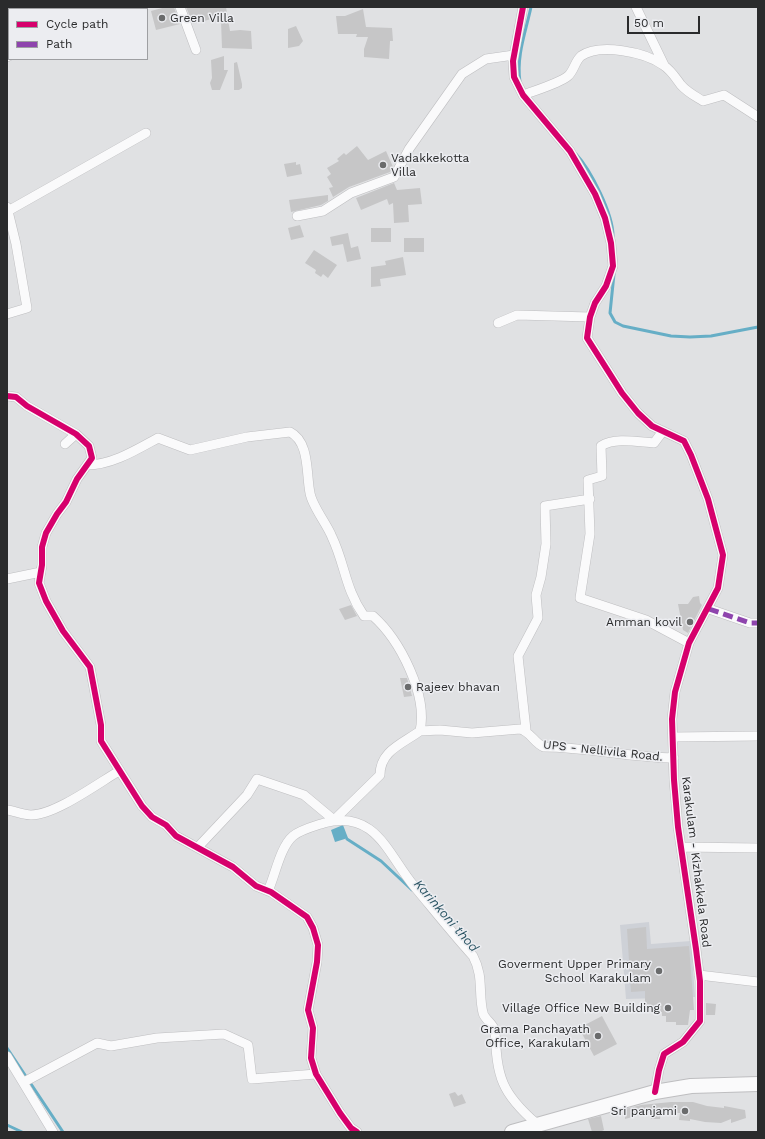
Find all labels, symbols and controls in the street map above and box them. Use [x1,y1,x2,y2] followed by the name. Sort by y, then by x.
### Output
[8,8,148,60] legend
[629,8,702,34] scale bar
[170,11,234,25] place label: Green Villa
[157,13,167,23] marker: Green Villa
[634,16,664,30] text: 50 m
[46,17,108,31] text: Cycle path
[46,37,72,51] text: Path
[391,151,469,179] place label: Vadakkekotta Villa
[378,160,388,170] marker: Vadakkekotta Villa
[606,615,682,629] place label: Amman kovil
[685,617,695,627] marker: Amman kovil
[416,680,500,694] place label: Rajeev bhavan
[403,682,413,692] marker: Rajeev bhavan
[542,738,664,764] street label: UPS - Nellivila Road.
[678,776,714,948] street label: Karakulam - Kizhakkela Road
[410,877,482,955] water label: Karinkoni thod
[498,957,651,985] place label: Goverment Upper Primary School Karakulam
[654,966,664,976] marker: Goverment Upper Primary School Karakulam
[502,1001,660,1015] place label: Village Office New Building
[663,1003,673,1013] marker: Village Office New Building
[480,1022,590,1050] place label: Grama Panchayath Office, Karakulam
[593,1031,603,1041] marker: Grama Panchayath Office, Karakulam
[611,1104,677,1118] place label: Sri panjami
[680,1106,690,1116] marker: Sri panjami

